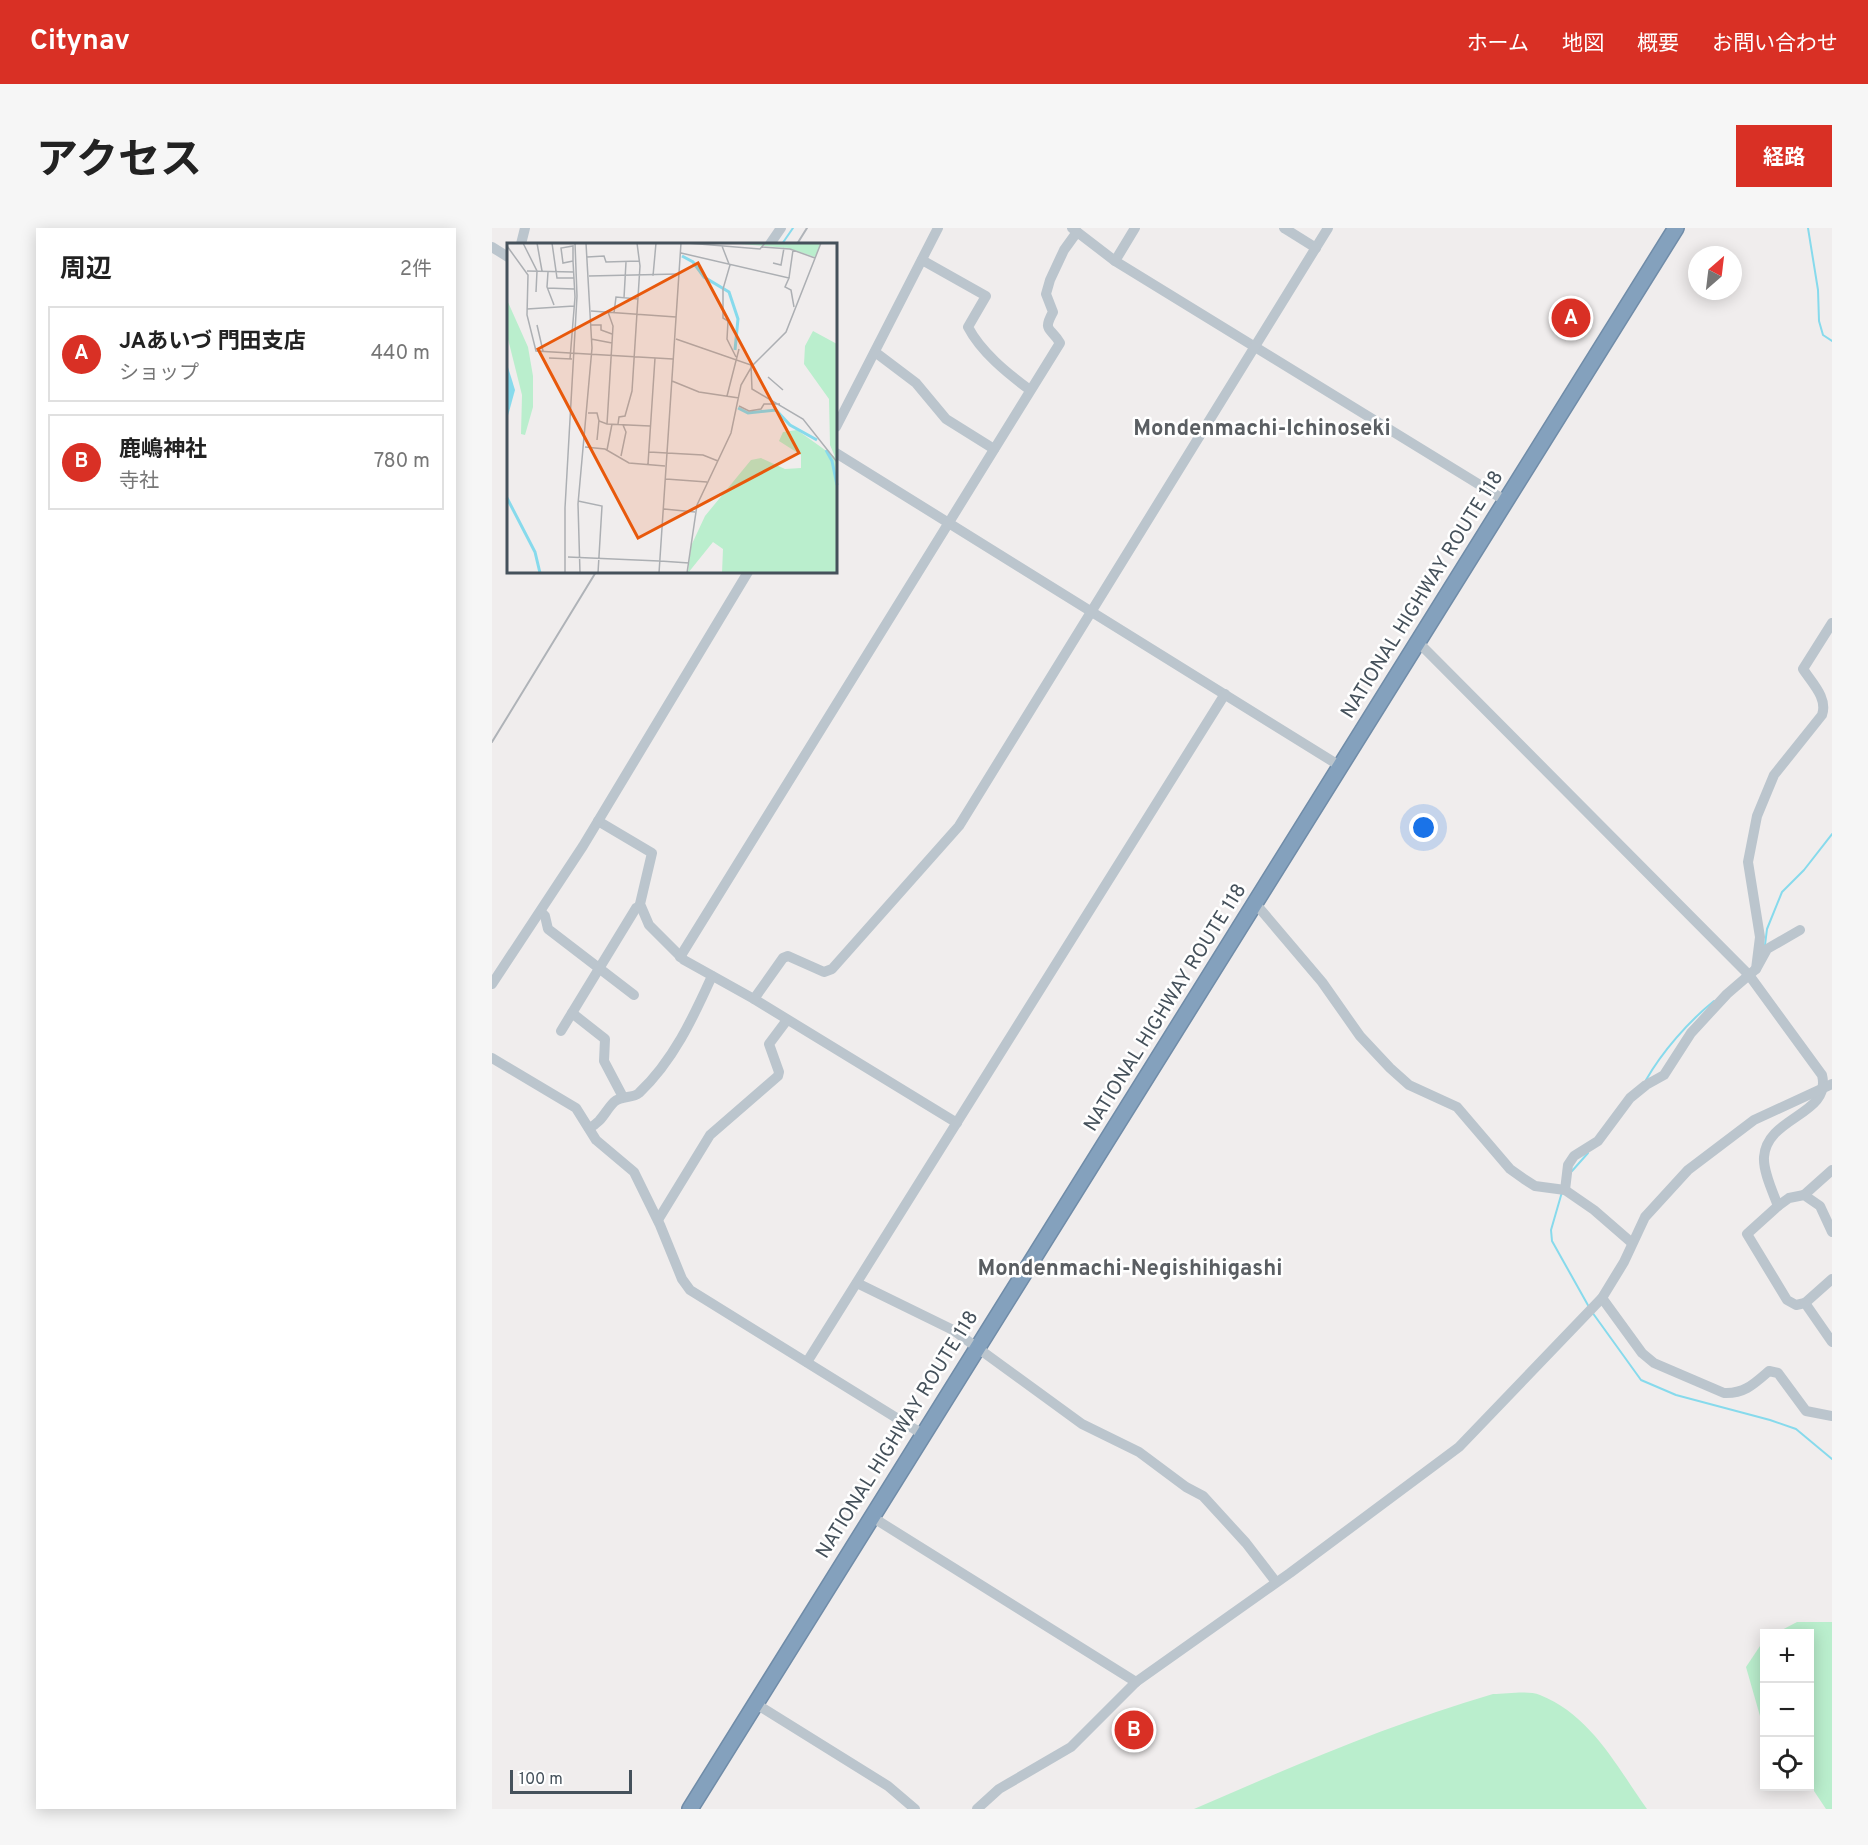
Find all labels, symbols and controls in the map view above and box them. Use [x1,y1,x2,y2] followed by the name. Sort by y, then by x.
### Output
[30,24,130,60] text: Citynav
[1467,31,1529,58] text: ホーム
[1562,31,1604,58] text: 地図
[1637,31,1679,58] text: 概要
[1712,31,1838,58] text: お問い合わせ
[1736,125,1832,187] button: 経路
[36,136,202,189] text: アクセス
[507,243,837,573] inset map
[1688,246,1742,300] north arrow
[60,254,112,287] text: 周辺
[400,257,432,283] text: 2件
[1552,296,1590,340] pin: A
[119,329,306,356] text: JAあいづ 門田支店
[74,341,89,367] text: A
[371,341,430,367] text: 440 m
[119,361,199,387] text: ショップ
[1133,416,1391,443] district label: Mondenmachi-Ichinoseki
[119,437,207,464] text: 鹿嶋神社
[75,449,88,475] text: B
[374,449,430,475] text: 780 m
[1336,466,1510,724] street label: NATIONAL HIGHWAY ROUTE 118
[119,469,159,495] text: 寺社
[1409,813,1438,842] your location
[1079,879,1253,1137] street label: NATIONAL HIGHWAY ROUTE 118
[978,1256,1282,1283] district label: Mondenmachi-Negishihigashi
[811,1306,985,1564] street label: NATIONAL HIGHWAY ROUTE 118
[1760,1629,1814,1791] map controls
[1760,1629,1814,1683] button: +
[1760,1683,1814,1737] button: −
[1114,1708,1154,1752] pin: B
[1760,1737,1814,1791] button: locate
[510,1767,632,1794] scale bar
[519,1770,563,1790] text: 100 m

